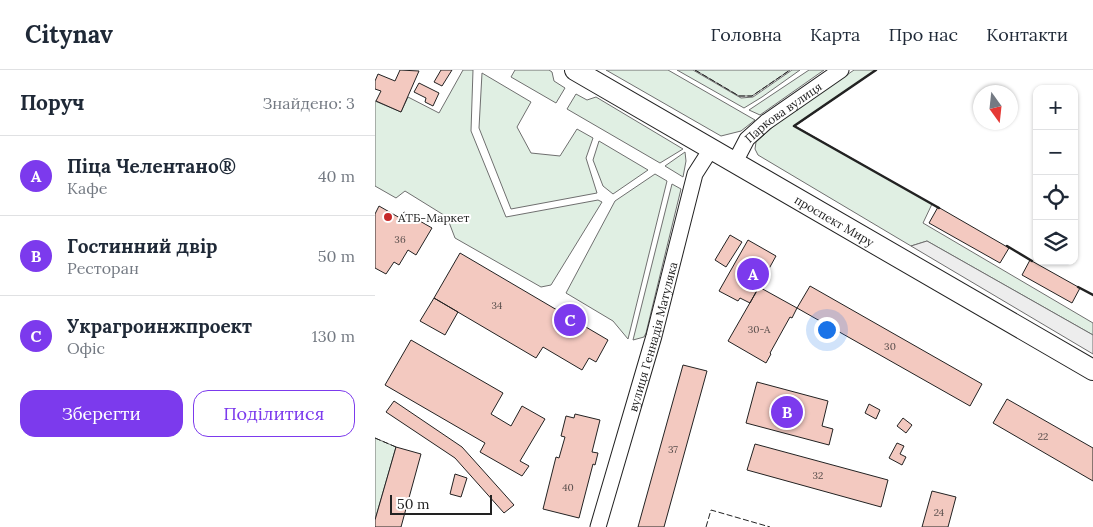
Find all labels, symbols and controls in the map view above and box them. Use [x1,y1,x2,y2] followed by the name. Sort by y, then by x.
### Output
[25,19,113,50] text: Citynav
[710,23,782,46] text: Головна
[810,23,860,46] text: Карта
[888,23,958,46] text: Про нас
[986,23,1068,46] text: Контакти
[741,78,824,145] street label: Паркова вулиця
[973,85,1018,130] north arrow
[1033,85,1078,265] map controls
[1033,85,1078,130] button: +
[20,89,85,116] text: Поруч
[262,93,355,113] text: Знайдено: 3
[1033,130,1078,175] button: −
[67,154,236,178] text: Піца Челентано®
[31,166,41,186] text: A
[318,166,355,186] text: 40 m
[1033,175,1078,220] button: locate
[67,178,107,198] text: Кафе
[792,191,878,250] street label: проспект Миру
[397,210,469,225] place label: АТБ-Маркет
[382,211,394,223] marker: АТБ-Маркет
[1033,220,1078,265] button: layers
[394,233,406,246] house number: 36
[67,234,218,258] text: Гостинний двір
[31,246,41,266] text: B
[318,246,355,266] text: 50 m
[737,255,769,293] pin: A
[67,258,139,278] text: Ресторан
[625,260,680,413] street label: вулиця Геннадія Матуляка
[492,299,503,312] house number: 34
[554,301,586,339] pin: C
[67,314,252,338] text: Украгроинжпроект
[814,317,840,343] your location
[748,323,771,336] house number: 30-А
[30,326,42,346] text: C
[312,326,355,346] text: 130 m
[67,338,105,358] text: Офіс
[884,340,896,353] house number: 30
[20,390,183,437] button: Зберегти
[193,390,355,437] button: Поділитися
[771,393,803,431] pin: B
[1038,430,1048,443] house number: 22
[668,443,678,456] house number: 37
[813,469,823,482] house number: 32
[562,481,574,494] house number: 40
[390,492,493,515] scale bar
[397,495,430,513] text: 50 m
[934,506,945,519] house number: 24

